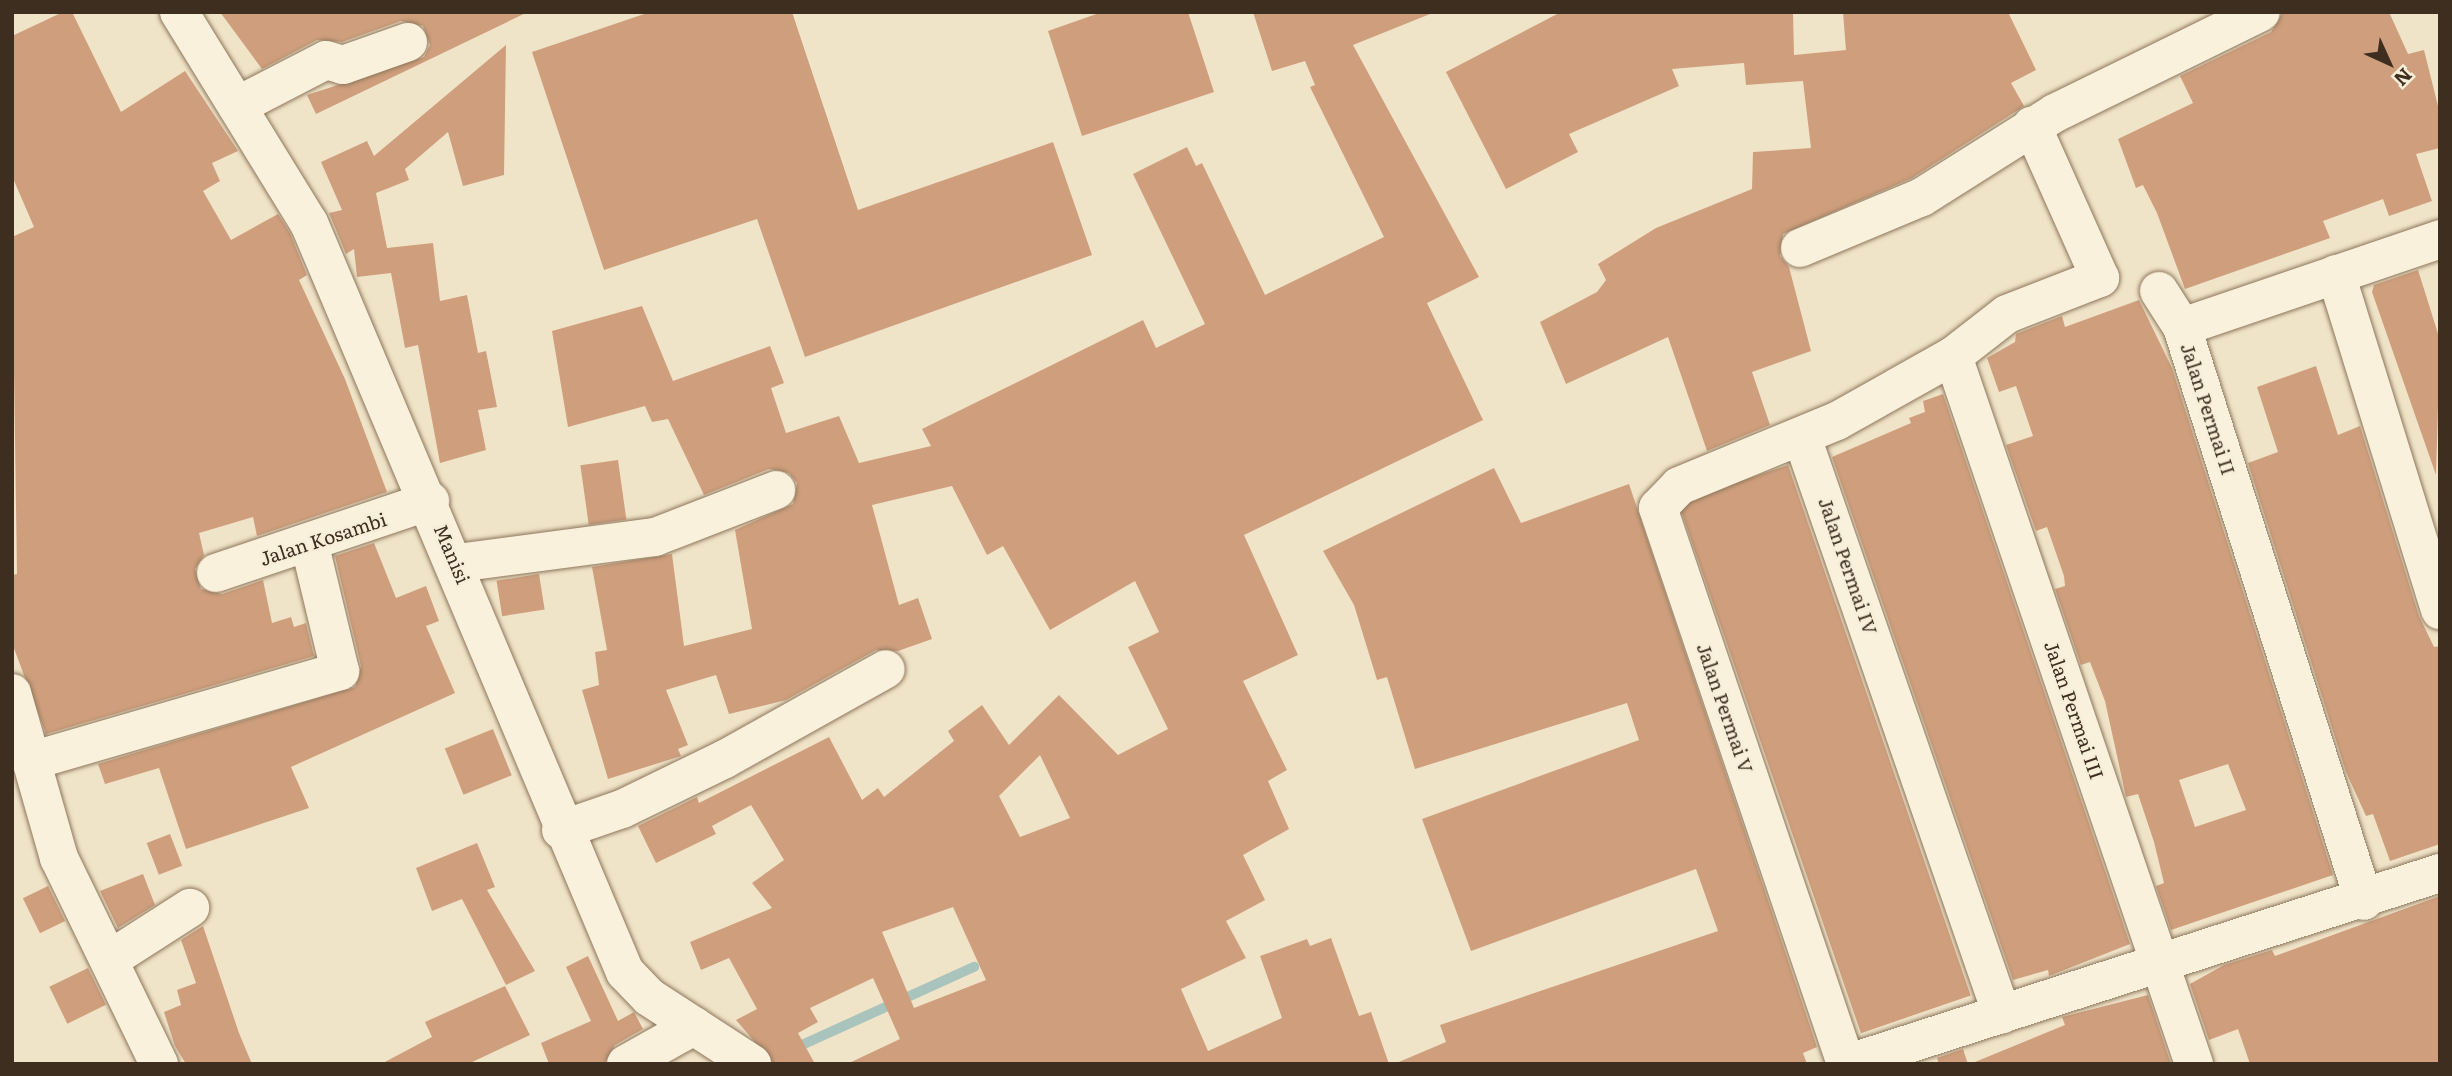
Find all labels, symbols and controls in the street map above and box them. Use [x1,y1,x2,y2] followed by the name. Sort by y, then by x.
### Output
[2354,28,2424,98] north arrow
[2388,62,2419,93] text: N
[2176,340,2240,478] street label: Jalan Permai II
[1814,494,1882,638] street label: Jalan Permai IV
[257,508,389,570] street label: Jalan Kosambi
[429,521,475,587] street label: Manisi
[2040,638,2108,782] street label: Jalan Permai III
[1692,640,1758,776] street label: Jalan Permai V

